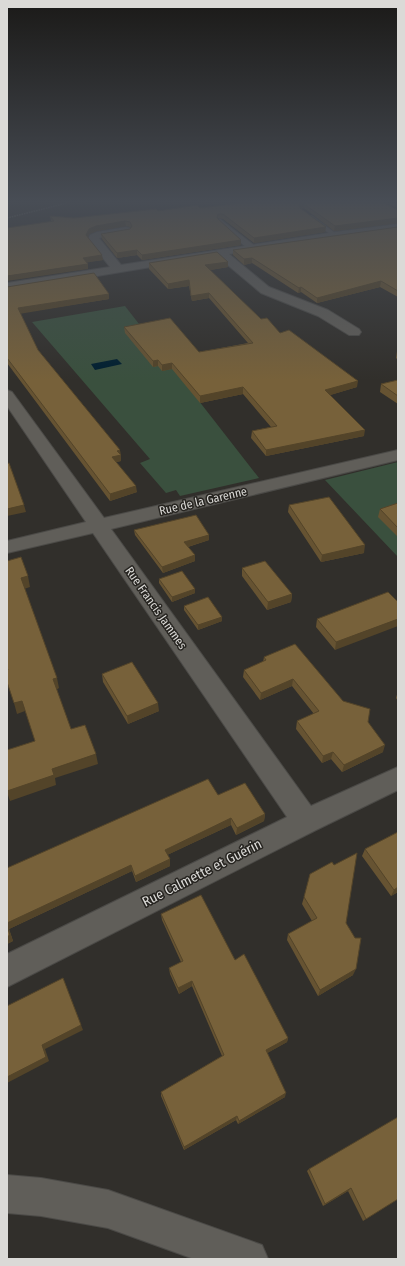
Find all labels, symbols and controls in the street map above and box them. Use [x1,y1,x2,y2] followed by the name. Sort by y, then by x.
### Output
[158,484,248,518] street label: Rue de la Garenne
[122,564,190,652] street label: Rue Francis Jammes
[139,835,265,911] street label: Rue Calmette et Guérin

